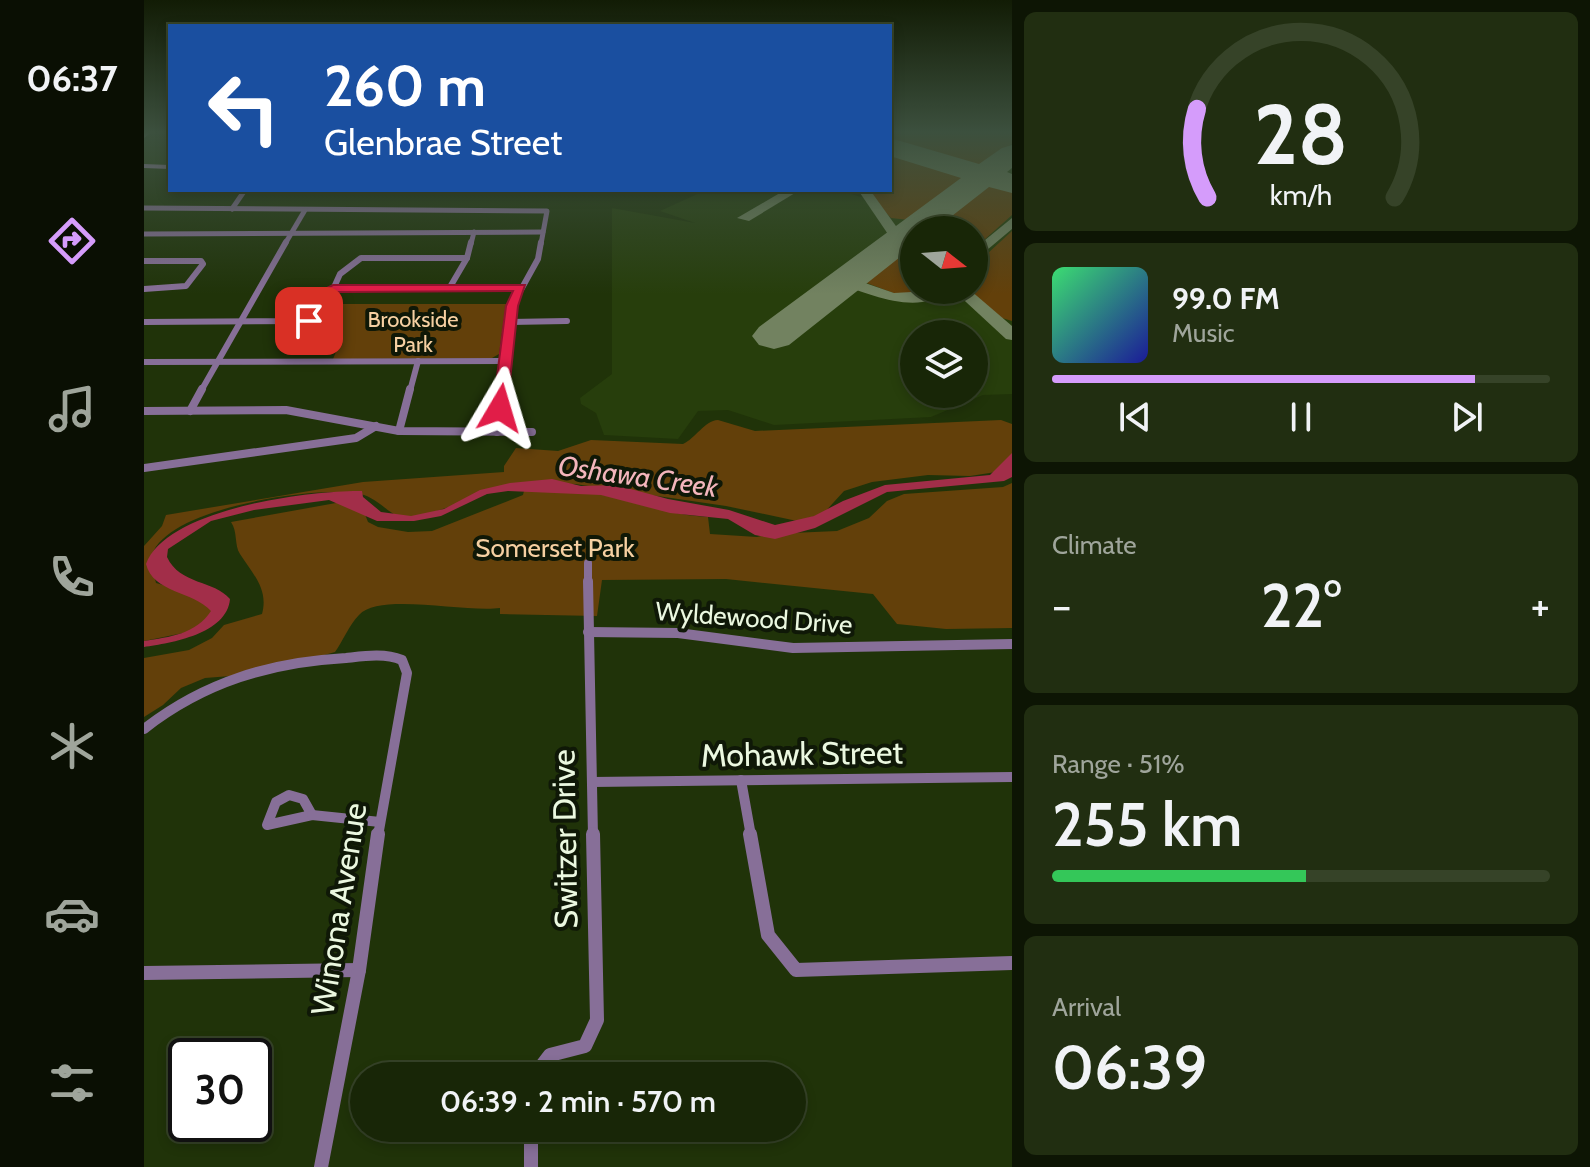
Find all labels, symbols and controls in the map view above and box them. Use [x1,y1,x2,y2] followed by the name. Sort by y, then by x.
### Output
[324,52,486,120] text: 260 m
[26,56,118,100] text: 06:37
[192,56,296,160] icon: left
[1254,83,1348,184] text: 28
[324,120,562,164] text: Glenbrae Street
[1270,177,1332,212] text: km/h
[44,213,100,269] icon: directions
[900,216,988,304] north arrow
[900,216,988,408] map controls
[1172,280,1280,317] text: 99.0 FM
[275,287,343,355] pin
[287,299,331,343] icon: arrive
[368,306,458,358] park label: Brookside Park
[1172,317,1235,349] text: Music
[900,320,988,408] button: layers
[458,366,542,450] position arrow
[44,381,100,437] icon: music
[1113,395,1157,439] icon: previous
[1279,395,1323,439] icon: pause
[1445,395,1489,439] icon: next
[556,448,721,504] water label: Oshawa Creek
[1052,529,1137,561] text: Climate
[475,532,635,564] park label: Somerset Park
[44,549,100,605] icon: phone
[1261,569,1341,642] text: 22°
[1052,579,1071,632] text: −
[1531,579,1550,632] text: +
[655,595,853,641] street label: Wyldewood Drive
[44,718,100,774] icon: climate
[700,732,904,775] street label: Mohawk Street
[1052,748,1185,780] text: Range · 51%
[543,749,586,929] street label: Switzer Drive
[1052,788,1242,861] text: 255 km
[302,800,375,1018] street label: Winona Avenue
[44,886,100,942] icon: car
[1052,991,1121,1023] text: Arrival
[1052,1031,1207,1104] text: 06:39
[168,1038,272,1142] speed limit sign: 30
[44,1055,100,1111] icon: filters
[440,1083,716,1120] text: 06:39 · 2 min · 570 m

